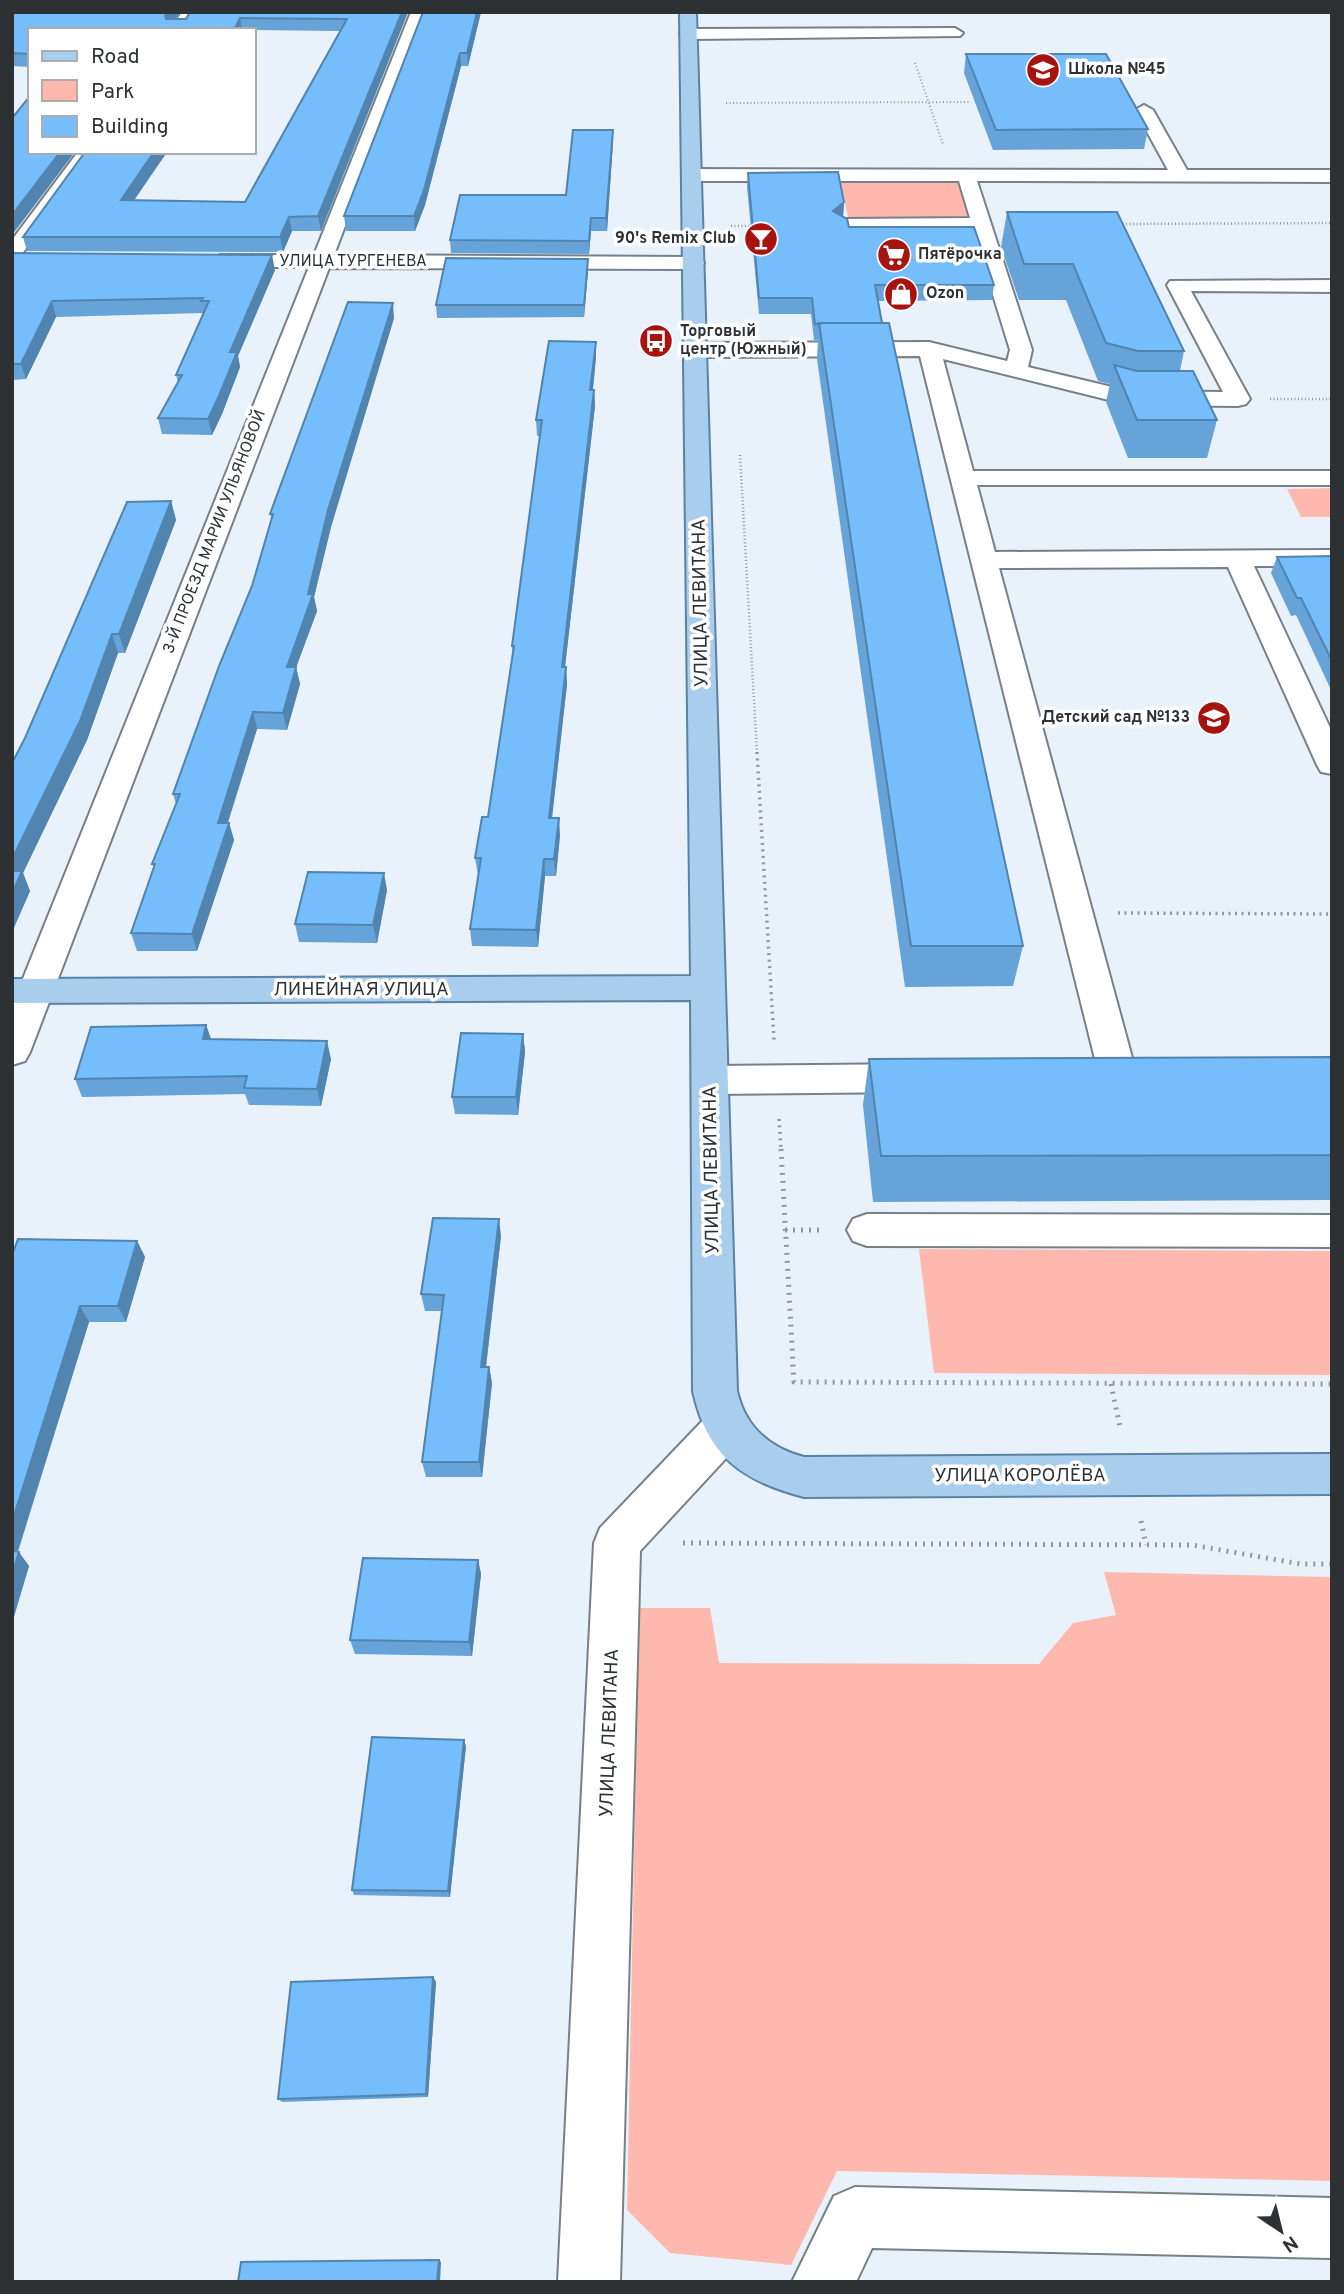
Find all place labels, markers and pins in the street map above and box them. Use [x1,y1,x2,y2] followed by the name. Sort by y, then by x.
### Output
[1024,51,1062,89] school or university icon: Школа №45
[1068,60,1166,80] place label: Школа №45
[742,220,780,258] bar icon: 90's Remix Club
[615,229,736,249] place label: 90's Remix Club
[875,236,913,274] supermarket icon: Пятёрочка
[918,245,1002,265] place label: Пятёрочка
[882,275,920,313] shop icon: Ozon
[926,284,964,304] place label: Ozon
[637,322,675,360] bus stop icon: Торговый центр (Южный)
[680,322,807,360] place label: Торговый центр (Южный)
[1195,699,1233,737] school or university icon: Детский сад №133
[1041,708,1190,728] place label: Детский сад №133

